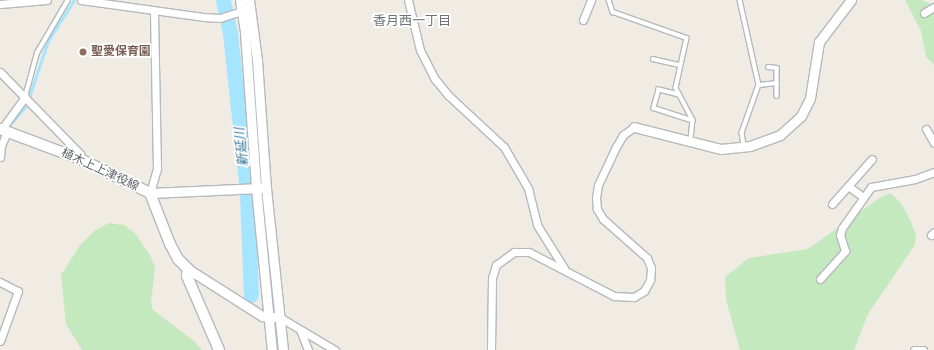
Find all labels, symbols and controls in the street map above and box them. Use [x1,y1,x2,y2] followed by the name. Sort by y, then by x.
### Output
[373,13,451,29] district label: 香月西一丁目
[91,45,151,59] place label: 聖愛保育園
[78,47,88,57] marker: 聖愛保育園
[232,127,252,167] water label: 新延川
[59,146,141,194] street label: 植木上上津役線

